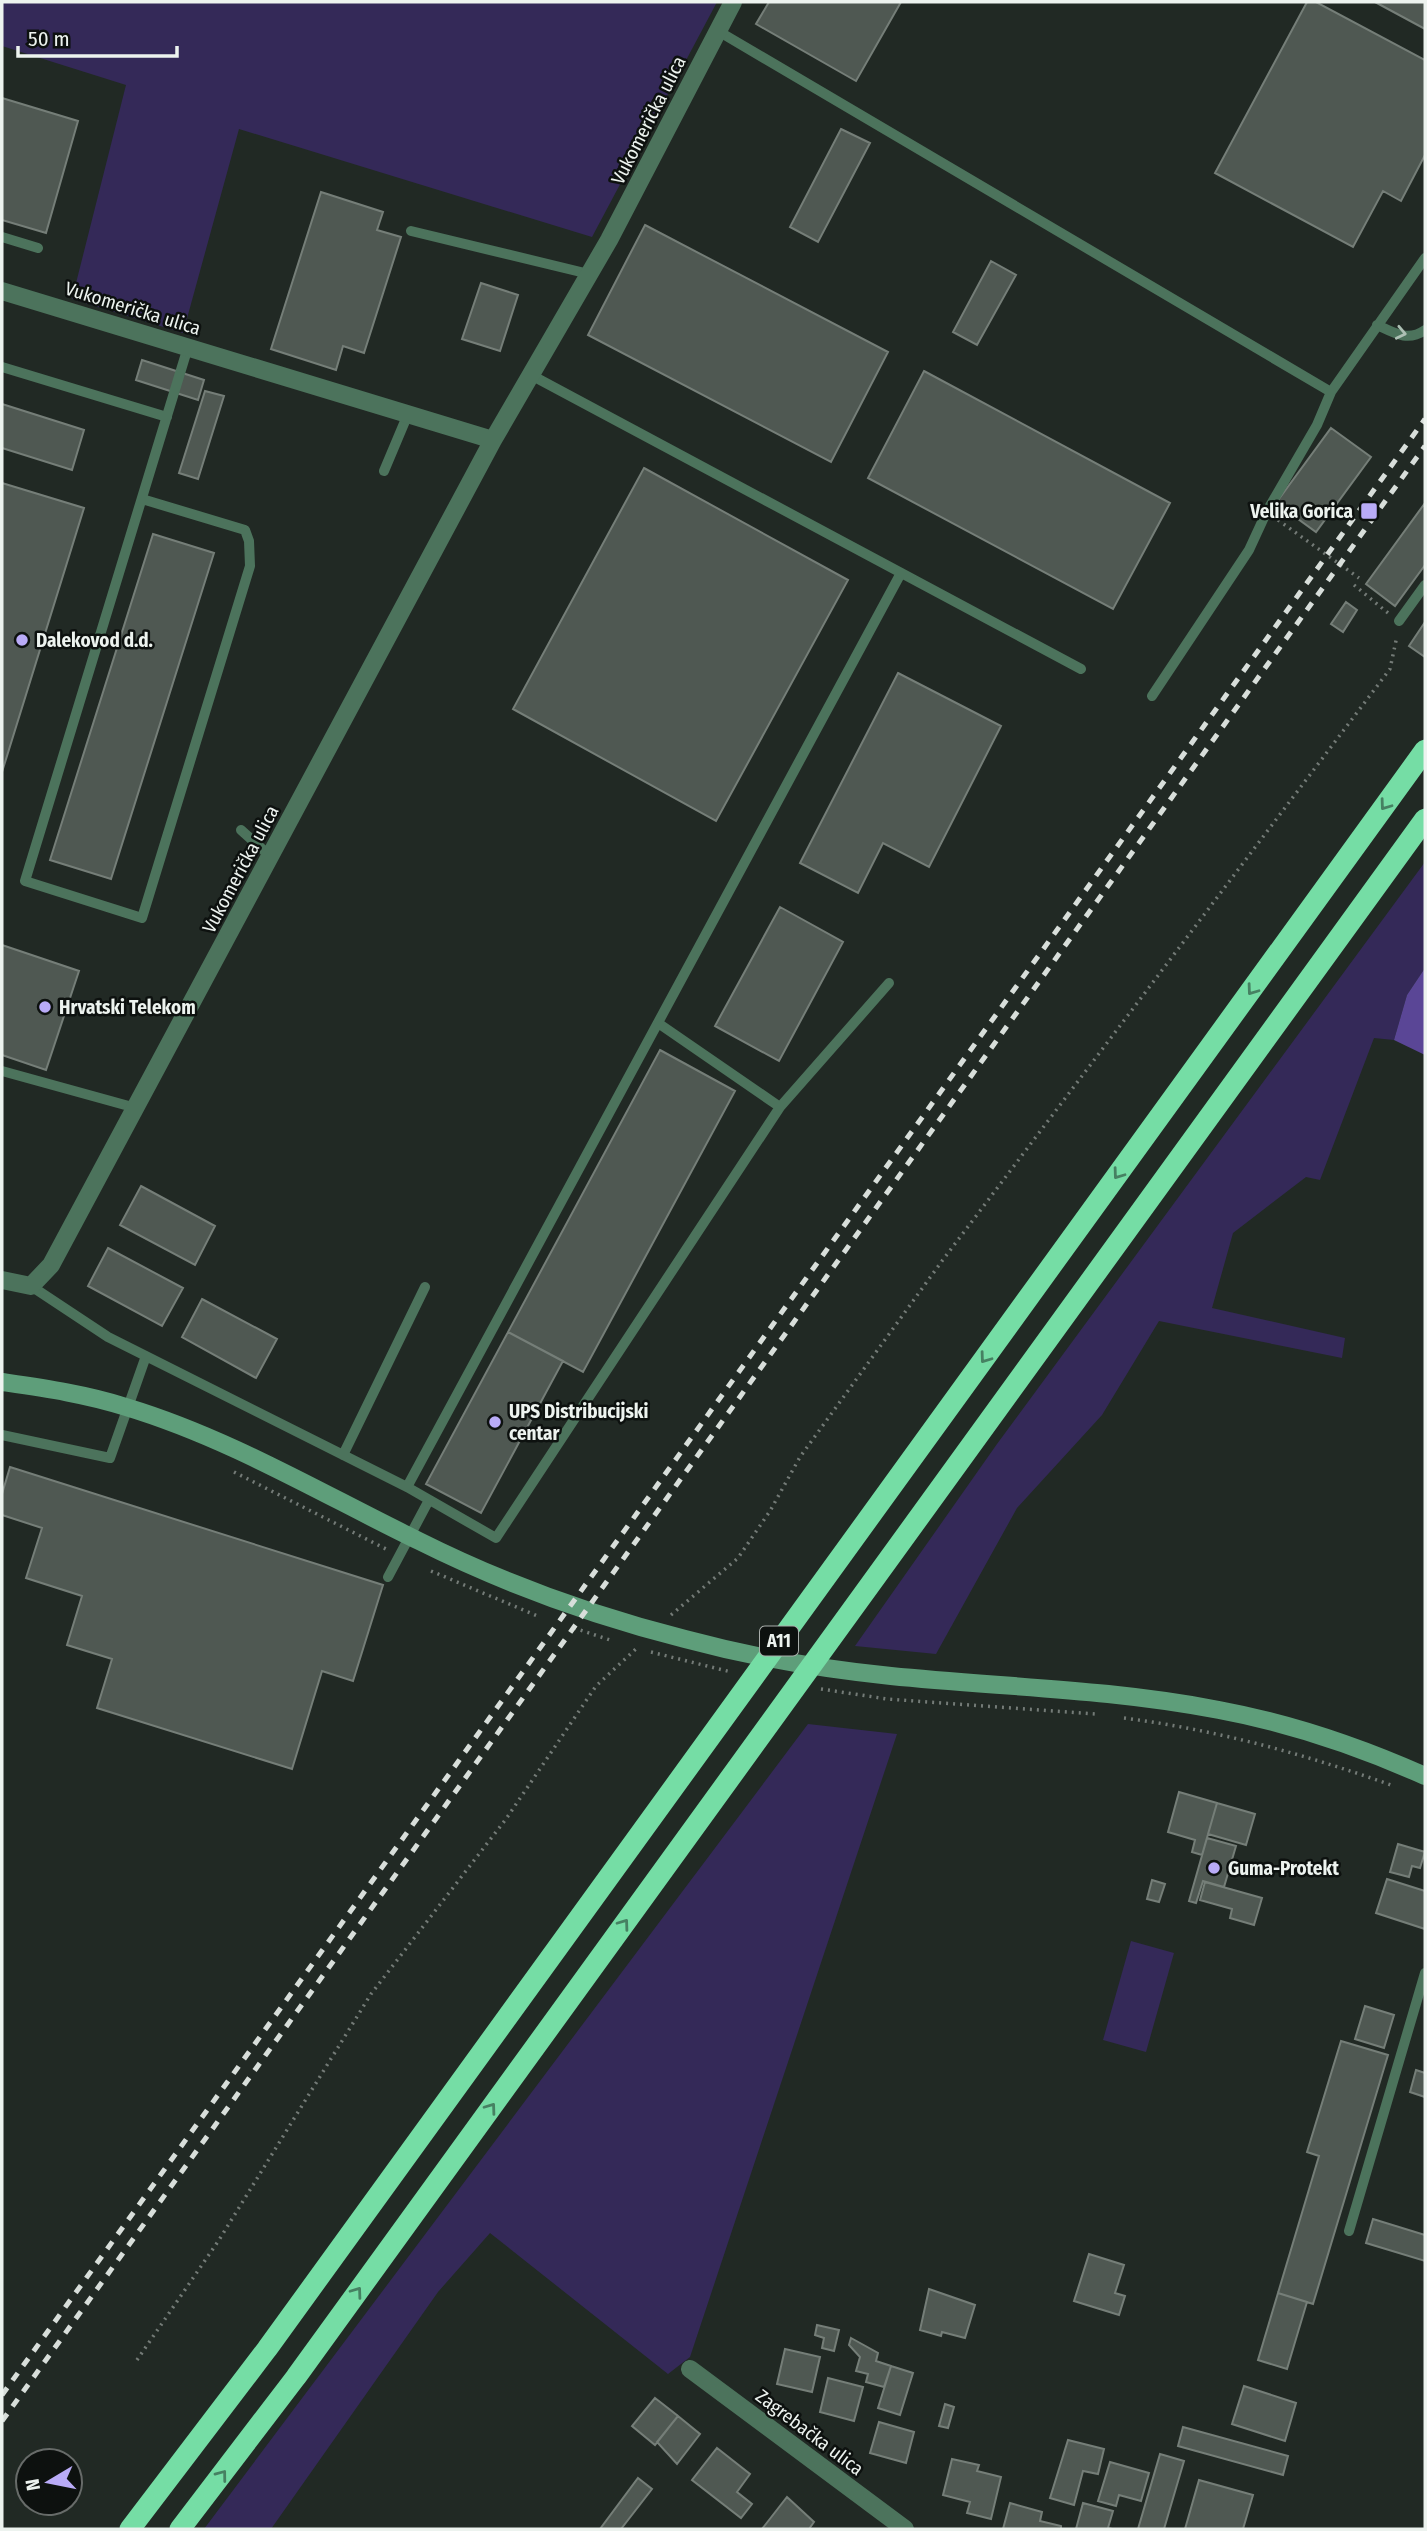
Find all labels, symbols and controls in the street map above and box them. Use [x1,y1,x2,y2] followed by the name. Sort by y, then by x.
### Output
[18,14,177,58] scale bar
[28,26,70,52] text: 50 m
[606,52,691,188] street label: Vukomerička ulica
[62,277,204,340] street label: Vukomerička ulica
[1395,325,1407,340] one-way arrow
[1249,500,1353,523] place label: Velika Gorica
[1359,501,1379,521] marker: Velika Gorica
[36,629,153,652] place label: Dalekovod d.d.
[14,632,30,648] marker: Dalekovod d.d.
[1381,797,1393,810] one-way arrow
[197,802,284,937] street label: Vukomerička ulica
[1248,982,1260,994] one-way arrow
[59,996,196,1019] place label: Hrvatski Telekom
[37,999,53,1015] marker: Hrvatski Telekom
[1114,1166,1126,1179] one-way arrow
[981,1350,993,1363] one-way arrow
[509,1400,648,1445] place label: UPS Distribucijski centar
[487,1414,503,1430] marker: UPS Distribucijski centar
[760,1626,798,1656] road number: A11
[1228,1857,1339,1880] place label: Guma-Protekt
[1206,1860,1222,1876] marker: Guma-Protekt
[616,1919,629,1932] one-way arrow
[483,2103,495,2116] one-way arrow
[349,2287,362,2300] one-way arrow
[751,2384,868,2480] street label: Zagrebačka ulica
[14,2447,84,2517] north arrow
[213,2470,226,2483] one-way arrow
[20,2477,45,2492] text: N

